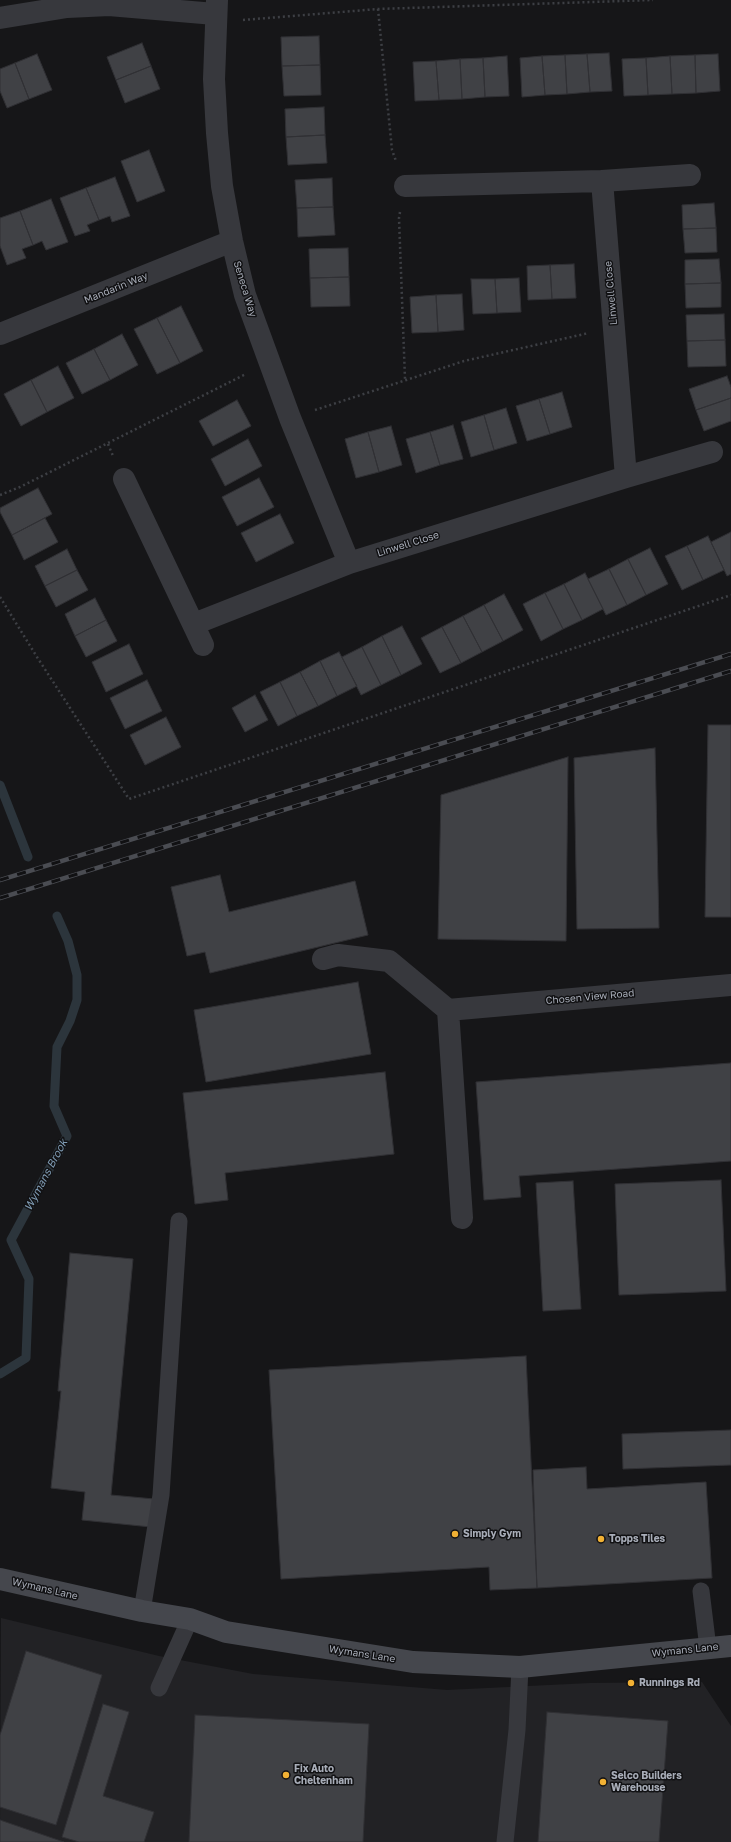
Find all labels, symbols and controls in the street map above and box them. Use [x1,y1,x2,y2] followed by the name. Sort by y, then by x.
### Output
[231,260,259,318] street label: Seneca Way
[602,261,620,325] street label: Linwell Close
[82,270,150,306] street label: Mandarin Way
[376,529,440,559] street label: Linwell Close
[545,987,635,1007] street label: Chosen View Road
[22,1137,70,1213] water label: Wymans Brook
[463,1528,521,1540] place label: Simply Gym
[450,1529,460,1539] marker: Simply Gym
[609,1533,665,1545] place label: Topps Tiles
[596,1534,606,1544] marker: Topps Tiles
[11,1576,79,1602] street label: Wymans Lane
[651,1641,719,1659] street label: Wymans Lane
[328,1643,396,1665] street label: Wymans Lane
[639,1677,700,1689] place label: Runnings Rd
[626,1678,636,1688] marker: Runnings Rd
[294,1763,353,1786] place label: Fix Auto Cheltenham
[281,1770,291,1780] marker: Fix Auto Cheltenham
[611,1770,682,1794] place label: Selco Builders Warehouse
[598,1777,608,1787] marker: Selco Builders Warehouse

